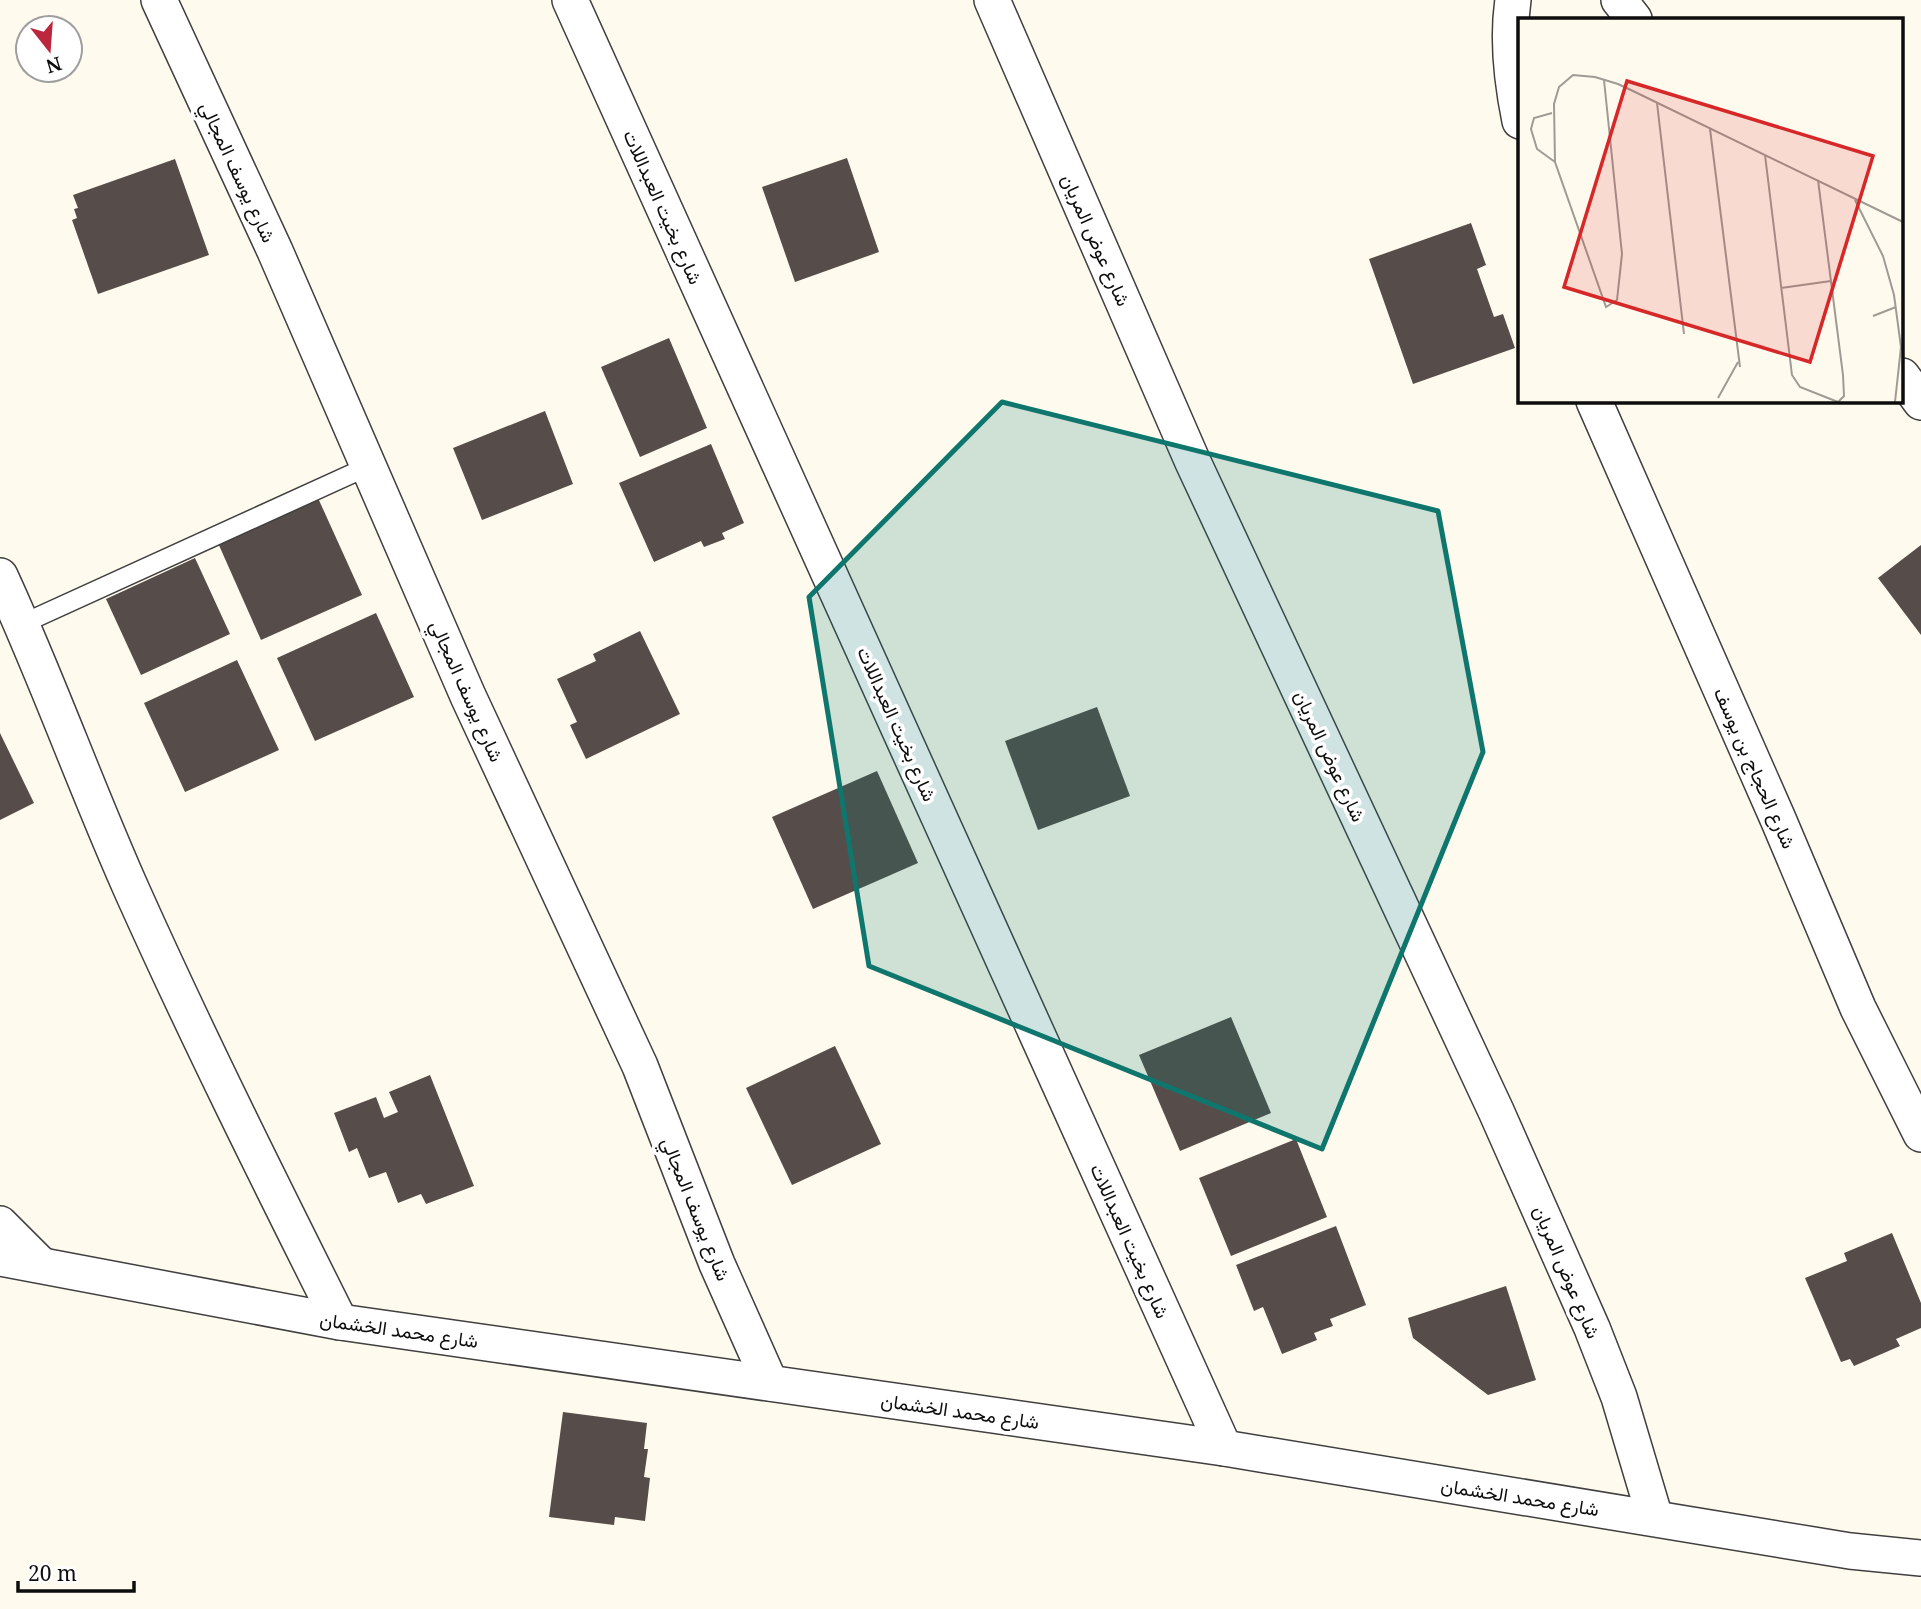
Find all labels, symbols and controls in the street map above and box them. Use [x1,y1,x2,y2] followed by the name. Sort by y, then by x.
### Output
[14,14,84,84] north arrow
[1518,18,1904,402] inset map
[43,51,65,80] text: N
[191,97,282,248] street label: شارع يوسف المجالي
[617,126,709,288] street label: شارع بخيت العبداللات
[1055,170,1137,310] street label: شارع عوض المريان
[421,616,510,767] street label: شارع يوسف المجالي
[851,643,943,805] street label: شارع بخيت العبداللات
[1708,683,1802,853] street label: شارع الحجاج بن يوسف
[1288,686,1372,826] street label: شارع عوض المريان
[653,1133,737,1286] street label: شارع يوسف المجالي
[1084,1160,1176,1322] street label: شارع بخيت العبداللات
[1527,1202,1607,1342] street label: شارع عوض المريان
[318,1306,480,1354] street label: شارع محمد الخشمان
[879,1387,1041,1435] street label: شارع محمد الخشمان
[1439,1472,1601,1522] street label: شارع محمد الخشمان
[18,1550,133,1594] scale bar
[28,1559,77,1587] text: 20 m

